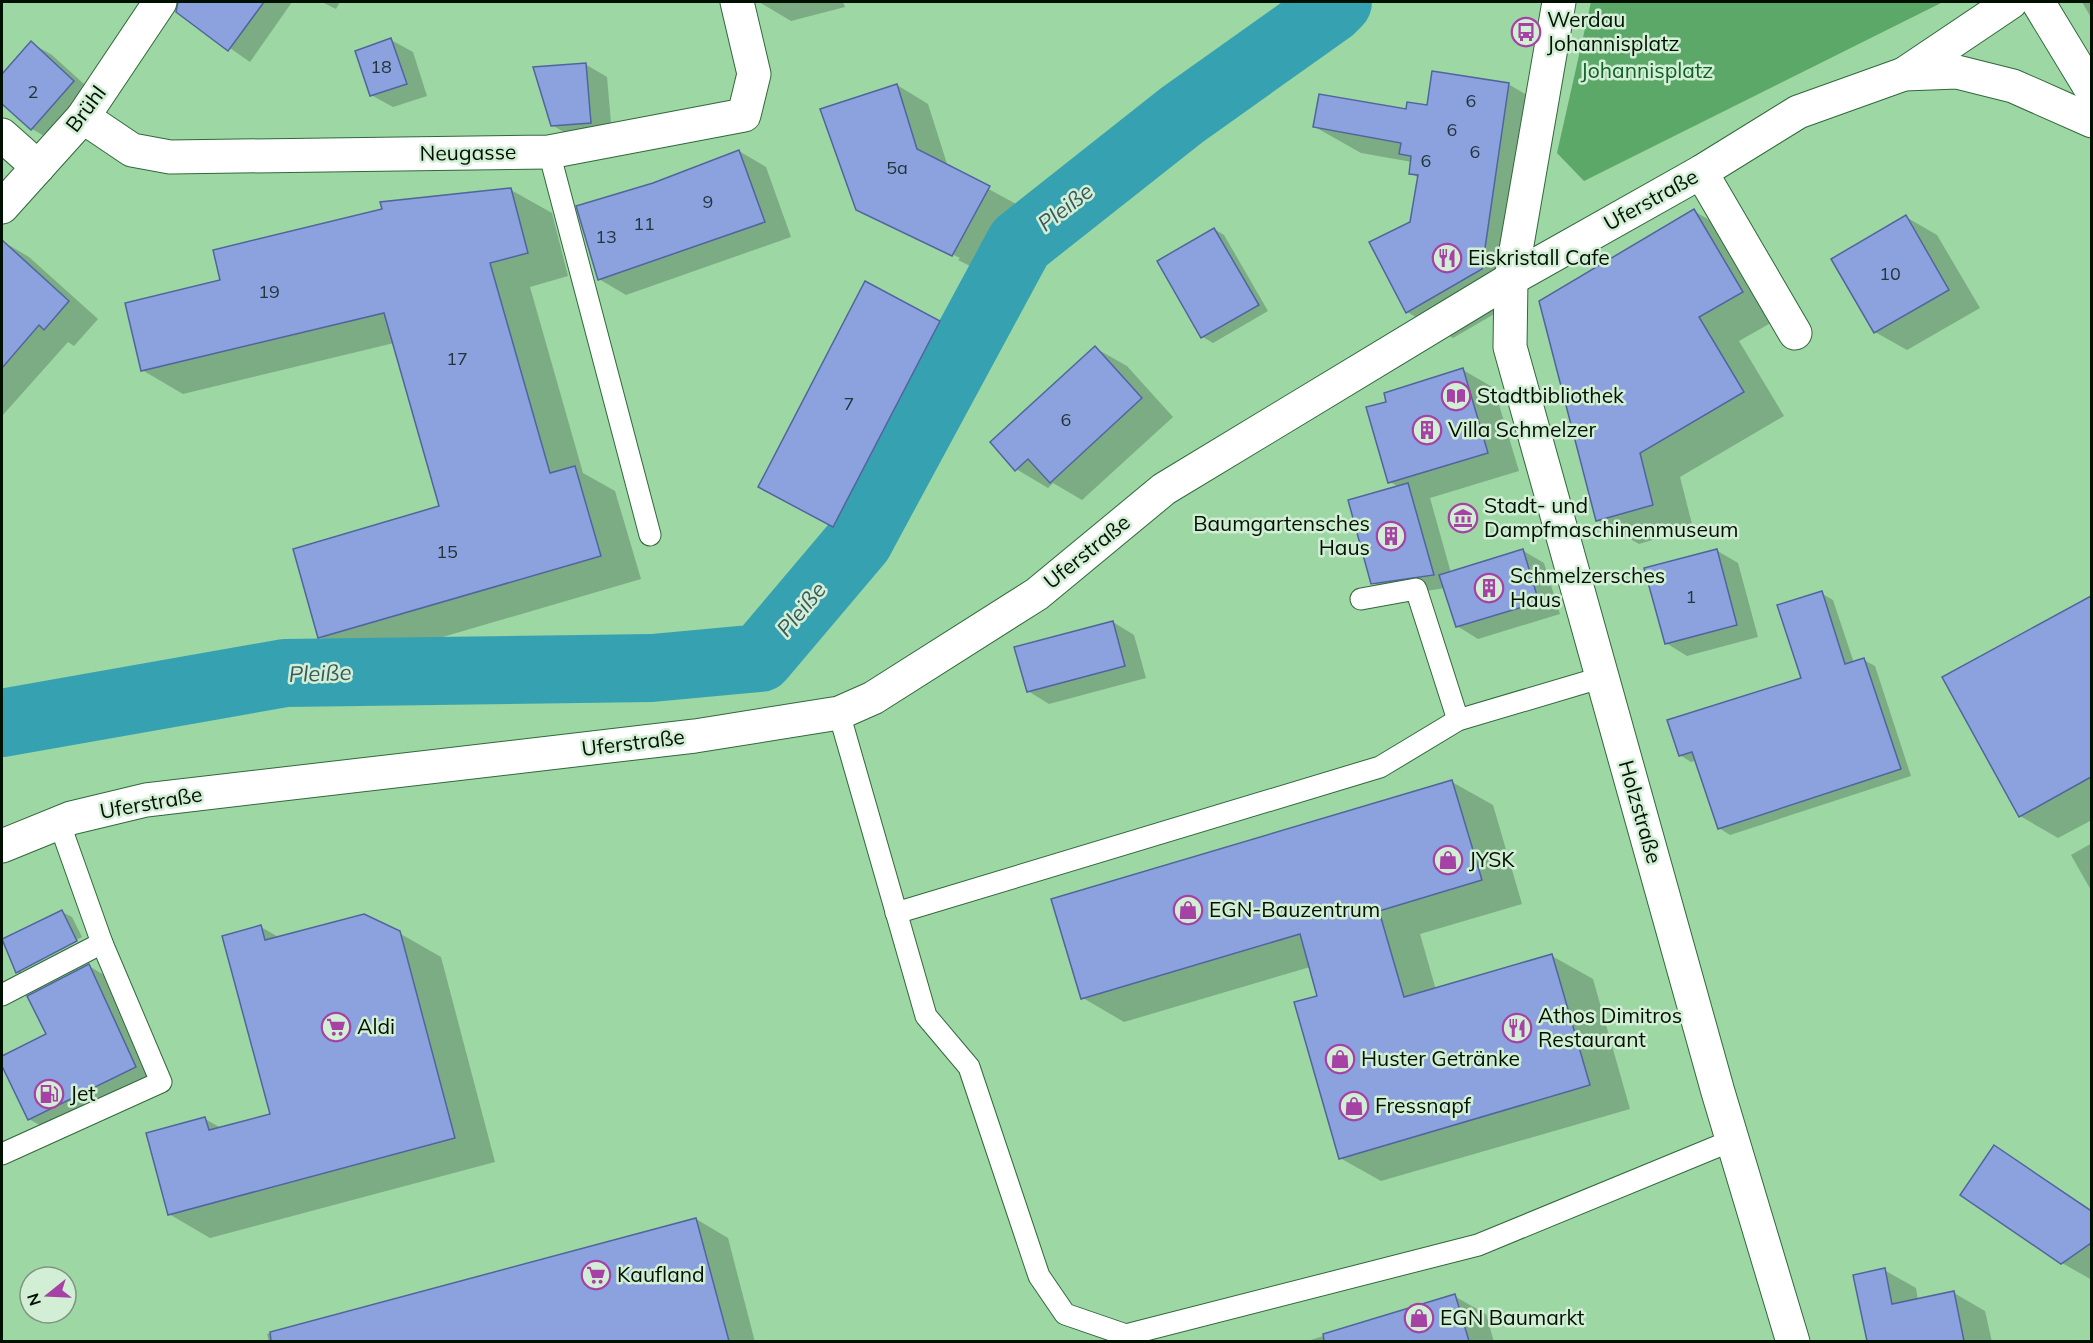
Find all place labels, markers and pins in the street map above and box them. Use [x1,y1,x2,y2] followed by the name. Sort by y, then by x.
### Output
[1547,6,1679,56] place label: Werdau Johannisplatz
[1510,16,1542,48] bus stop icon: Werdau Johannisplatz
[1431,242,1463,274] restaurant icon: Eiskristall Cafe
[1468,244,1610,270] place label: Eiskristall Cafe
[1440,380,1472,412] library icon: Stadtbibliothek
[1477,382,1624,408] place label: Stadtbibliothek
[1411,414,1443,446] building icon: Villa Schmelzer
[1448,416,1596,442] place label: Villa Schmelzer
[1484,492,1738,542] place label: Stadt- und Dampfmaschinenmuseum
[1447,502,1479,534] museum icon: Stadt- und Dampfmaschinenmuseum
[1193,510,1370,560] place label: Baumgartensches Haus
[1375,520,1407,552] building icon: Baumgartensches Haus
[1510,562,1665,612] place label: Schmelzersches Haus
[1473,572,1505,604] building icon: Schmelzersches Haus
[1432,844,1464,876] shop icon: JYSK
[1469,846,1515,872] place label: JYSK
[1172,894,1204,926] shop icon: EGN-Bauzentrum
[1209,896,1380,922] place label: EGN-Bauzentrum
[1538,1002,1682,1052] place label: Athos Dimitros Restaurant
[320,1011,352,1043] supermarket icon: Aldi
[1501,1012,1533,1044] restaurant icon: Athos Dimitros Restaurant
[357,1013,395,1039] place label: Aldi
[1324,1043,1356,1075] shop icon: Huster Getränke
[1361,1045,1520,1071] place label: Huster Getränke
[33,1078,65,1110] fuel station icon: Jet
[70,1080,96,1106] place label: Jet
[1338,1090,1370,1122] shop icon: Fressnapf
[1375,1092,1472,1118] place label: Fressnapf
[580,1259,612,1291] supermarket icon: Kaufland
[617,1261,705,1287] place label: Kaufland
[1403,1302,1435,1334] shop icon: EGN Baumarkt
[1440,1304,1584,1330] place label: EGN Baumarkt

